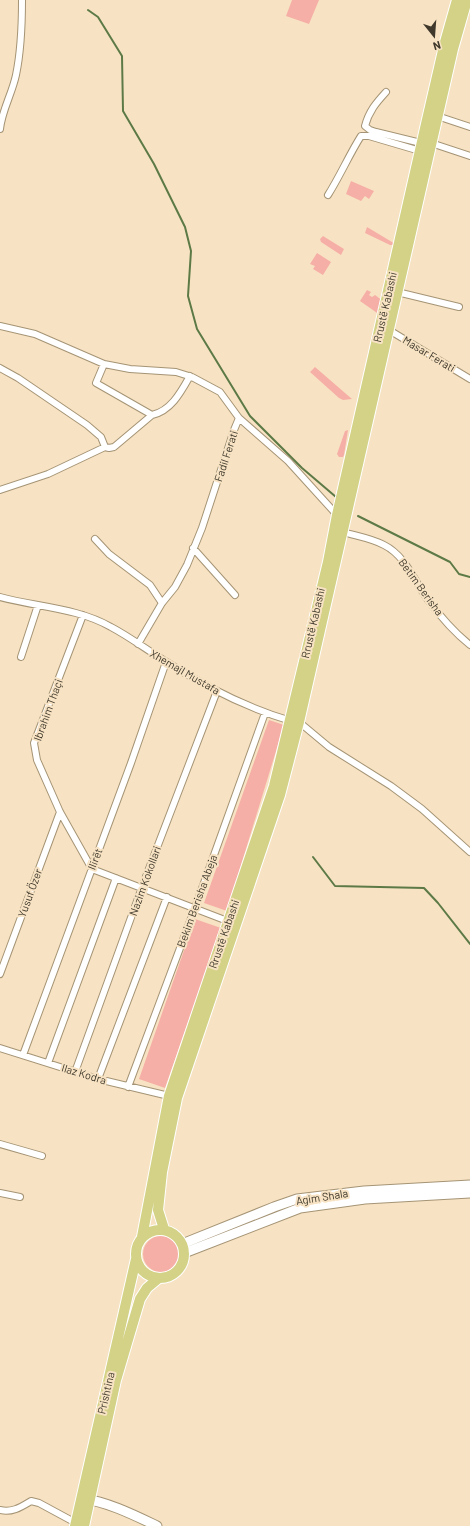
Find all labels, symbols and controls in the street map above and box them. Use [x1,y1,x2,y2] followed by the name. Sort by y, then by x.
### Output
[414,16,454,56] north arrow
[432,39,442,53] text: N
[370,270,399,343] street label: Rrustë Kabashi
[401,333,458,374] street label: Masar Ferati
[211,428,240,483] street label: Fadil Ferati
[396,556,446,618] street label: Betim Berisha
[298,586,327,659] street label: Rrustë Kabashi
[148,646,222,697] street label: Xhemajl Mustafa
[30,677,65,743] street label: Ibrahim Thaçi
[126,844,163,918] street label: Nazim Kokollari
[85,846,105,871] street label: Ilirët
[174,853,219,949] street label: Bekim Berisha Abeja
[14,866,44,919] street label: Yusuf Özer
[206,898,241,970] street label: Rrustë Kabashi
[60,1061,108,1087] street label: Ilaz Kodra
[295,1186,349,1207] street label: Agim Shala
[94,1371,117,1415] street label: Prishtina

